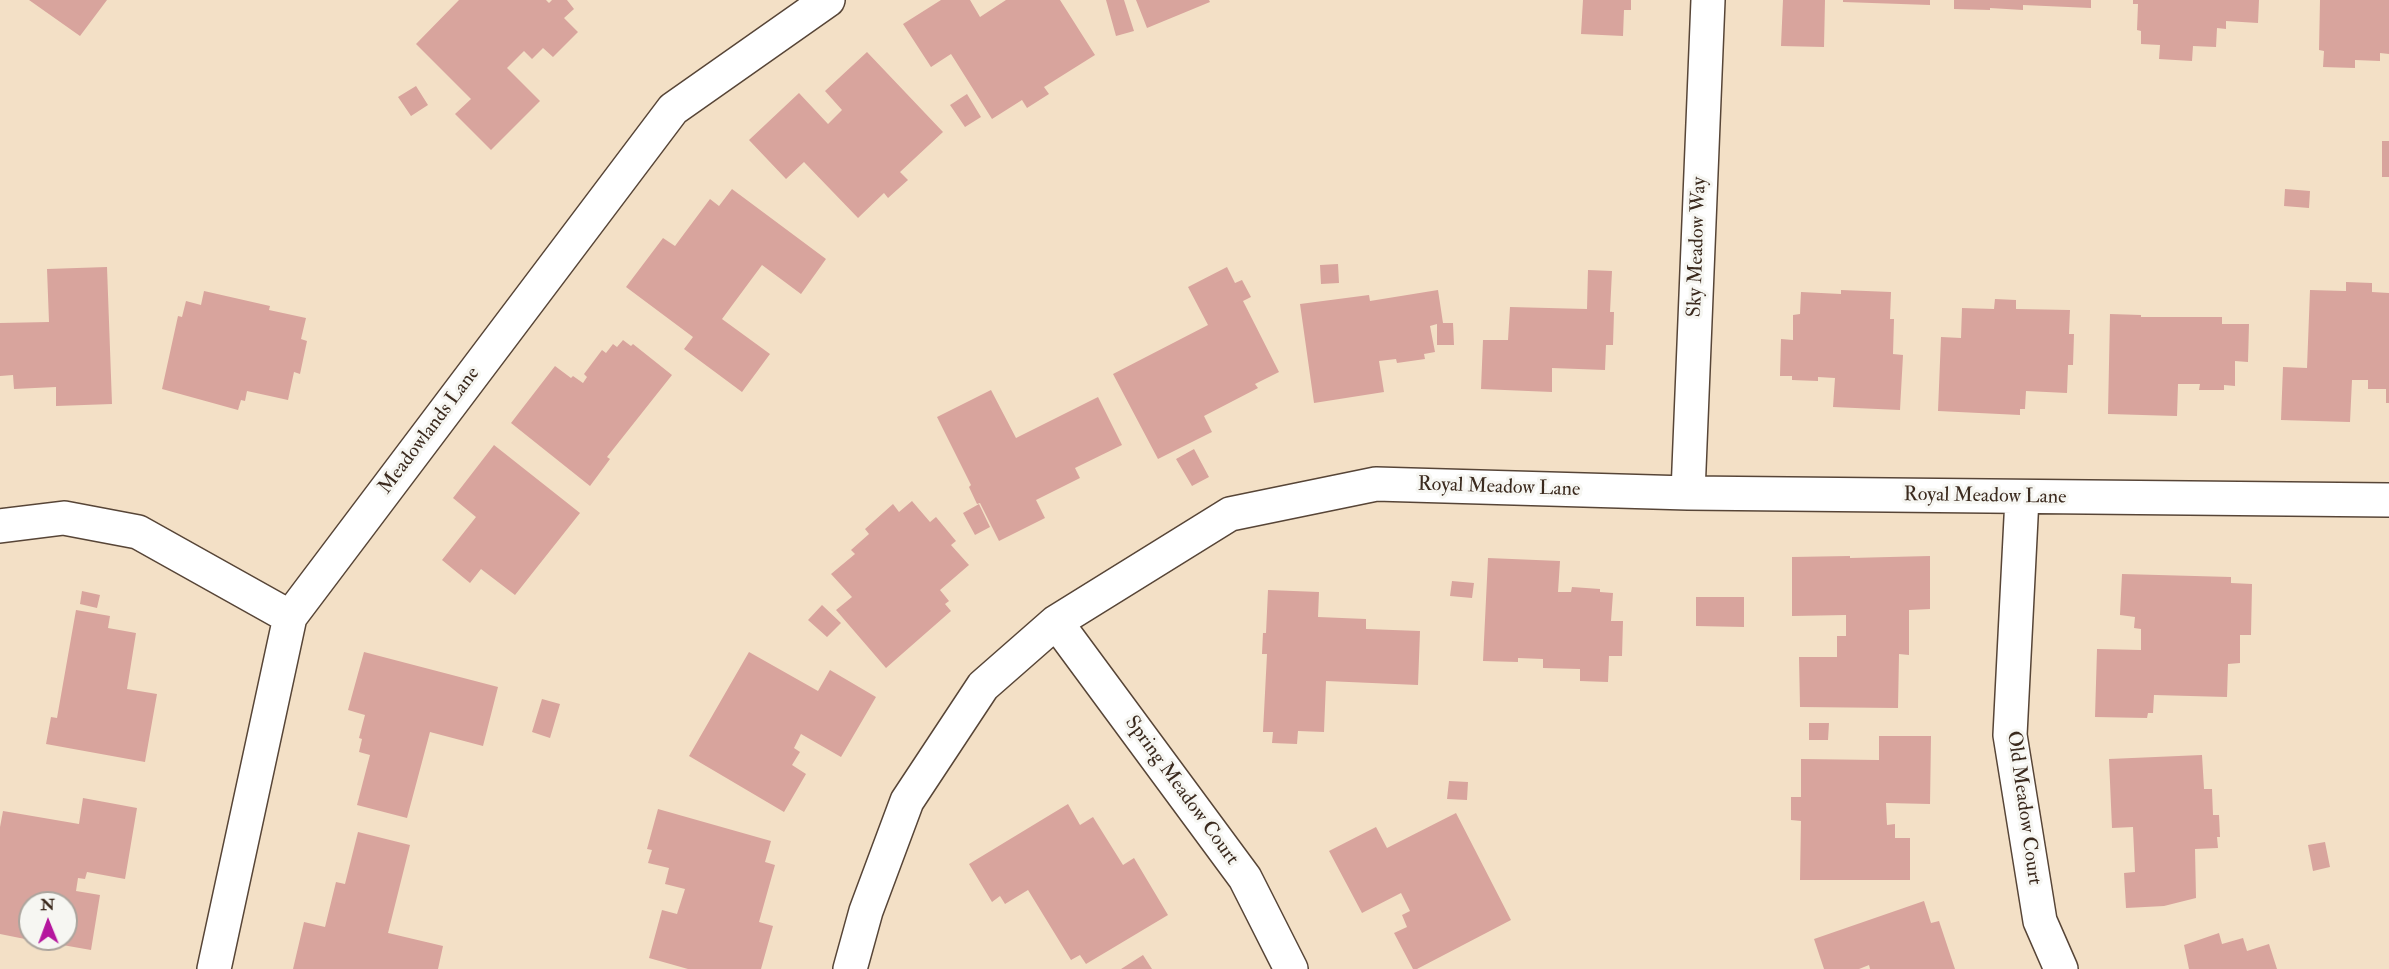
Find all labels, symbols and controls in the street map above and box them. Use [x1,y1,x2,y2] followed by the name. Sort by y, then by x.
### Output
[1684,176,1712,318] street label: Sky Meadow Way
[374,363,486,499] street label: Meadowlands Lane
[1417,473,1581,503] street label: Royal Meadow Lane
[1903,484,2067,510] street label: Royal Meadow Lane
[1119,712,1243,870] street label: Spring Meadow Court
[2000,729,2046,887] street label: Old Meadow Court
[18,891,78,951] north arrow
[40,895,55,915] text: N

